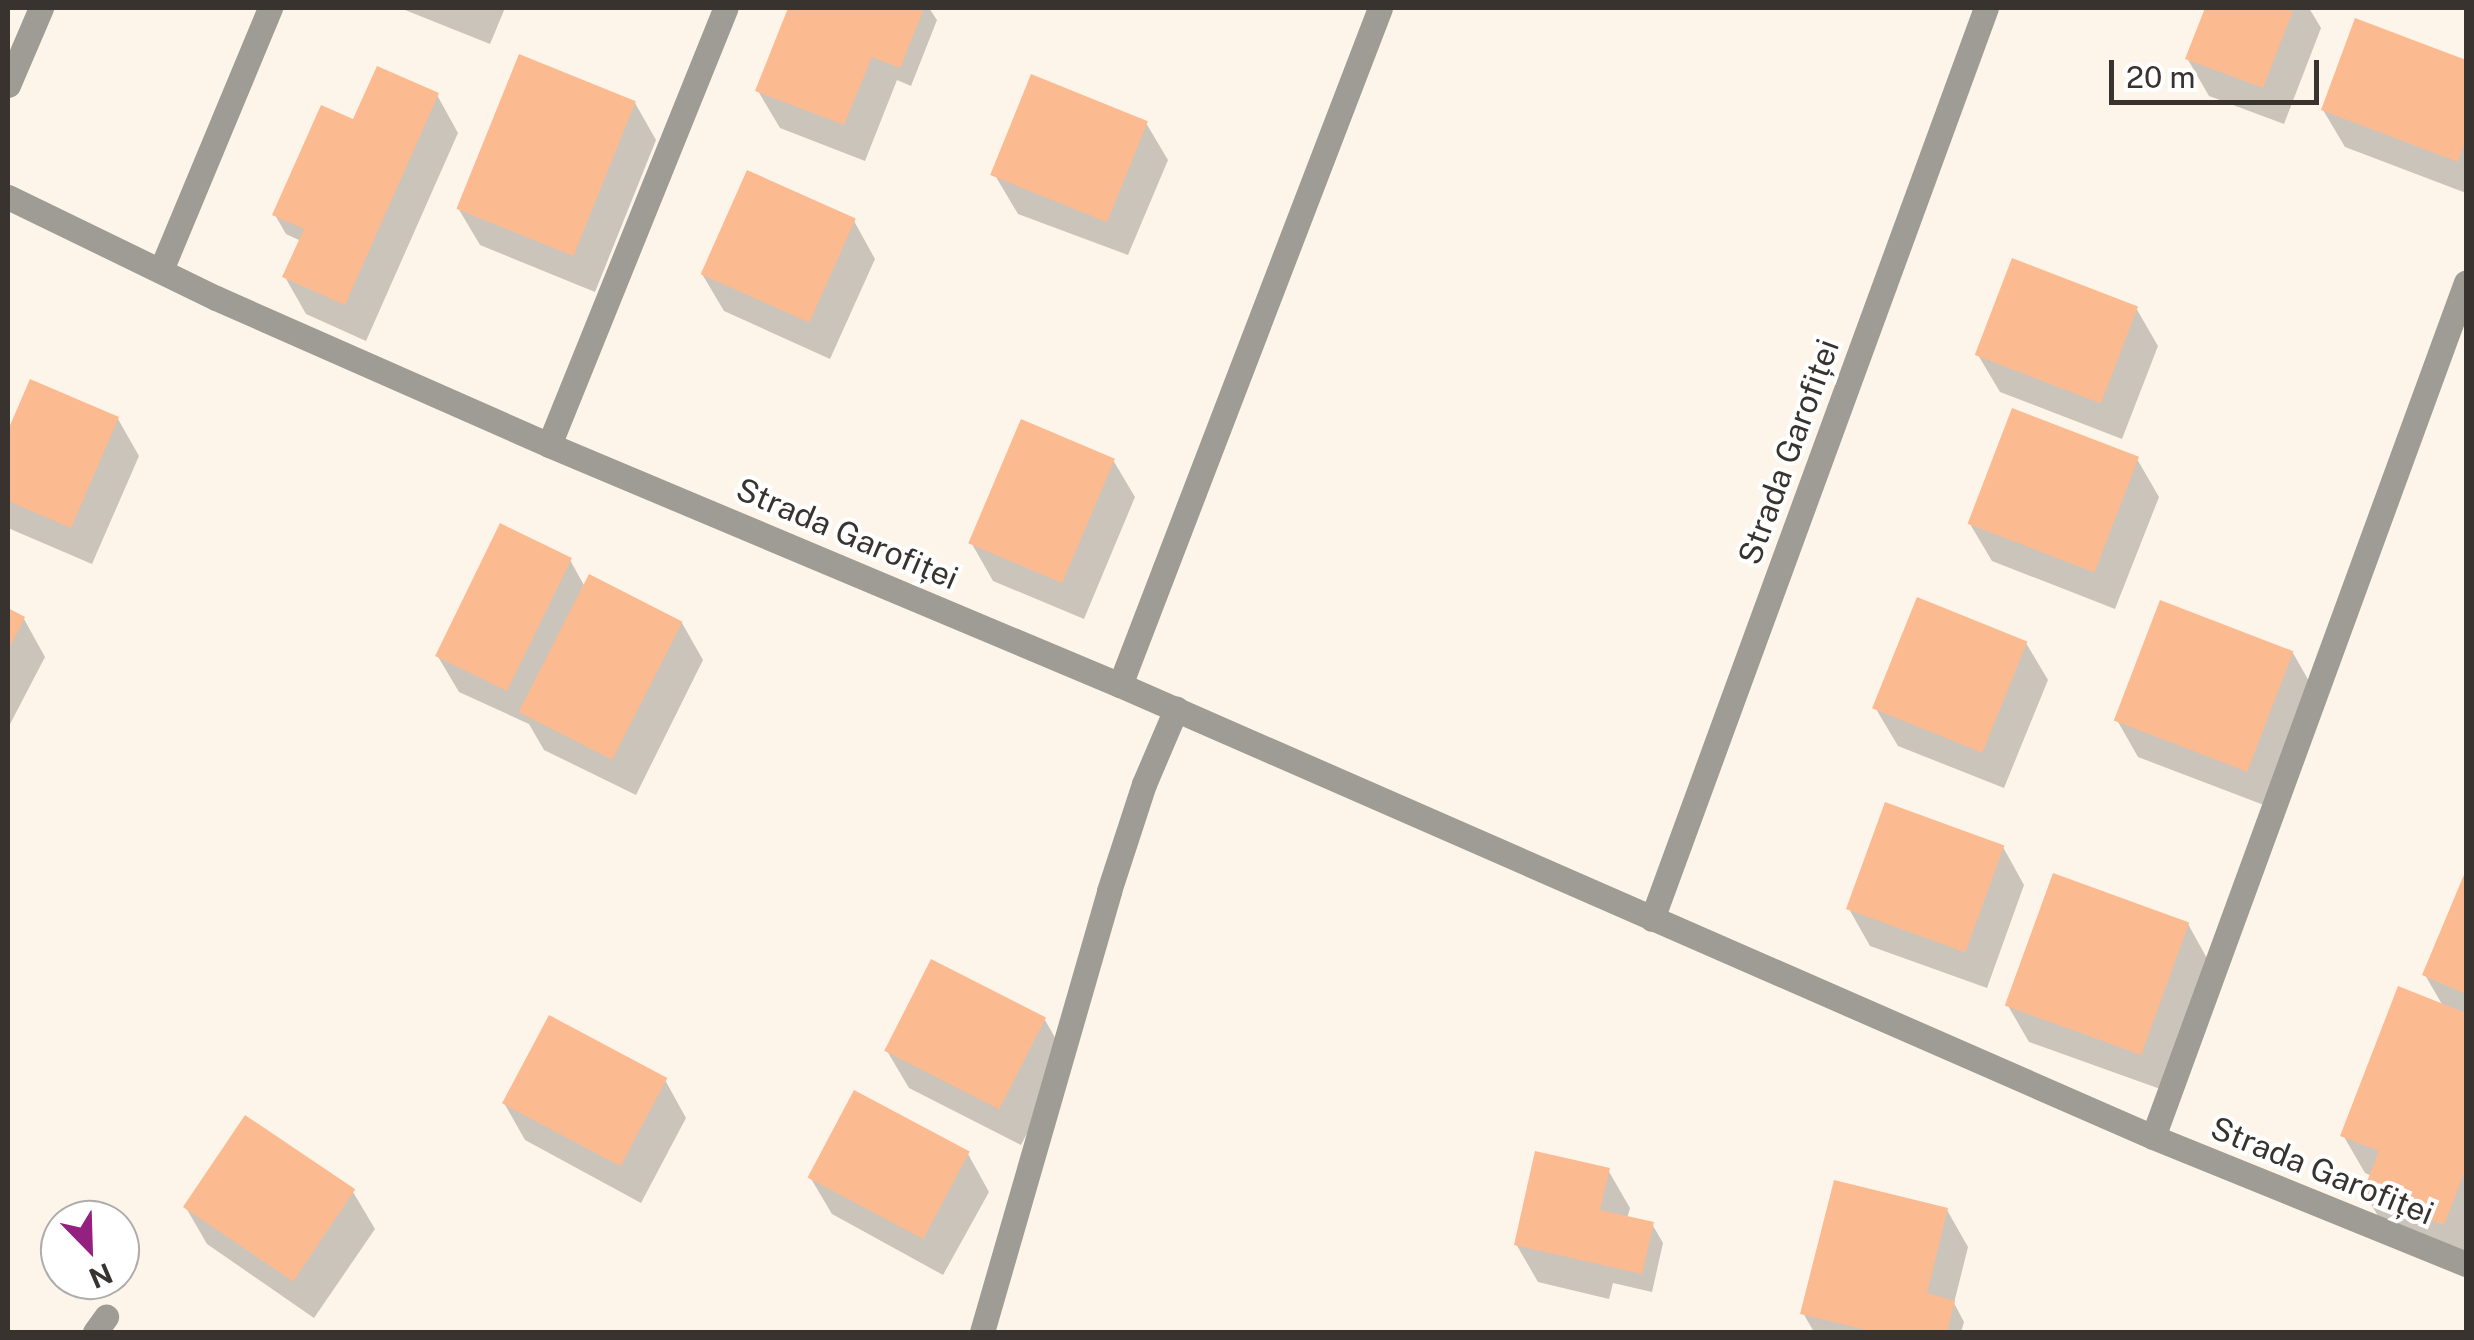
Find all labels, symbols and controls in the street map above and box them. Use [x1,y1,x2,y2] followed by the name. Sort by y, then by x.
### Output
[2114,40,2324,102] scale bar
[2126,59,2195,95] text: 20 m
[1730,334,1848,570] street label: Strada Garofiței
[730,470,964,598] street label: Strada Garofiței
[2205,1109,2439,1233] street label: Strada Garofiței
[40,1200,140,1300] north arrow
[85,1257,118,1296] text: N

